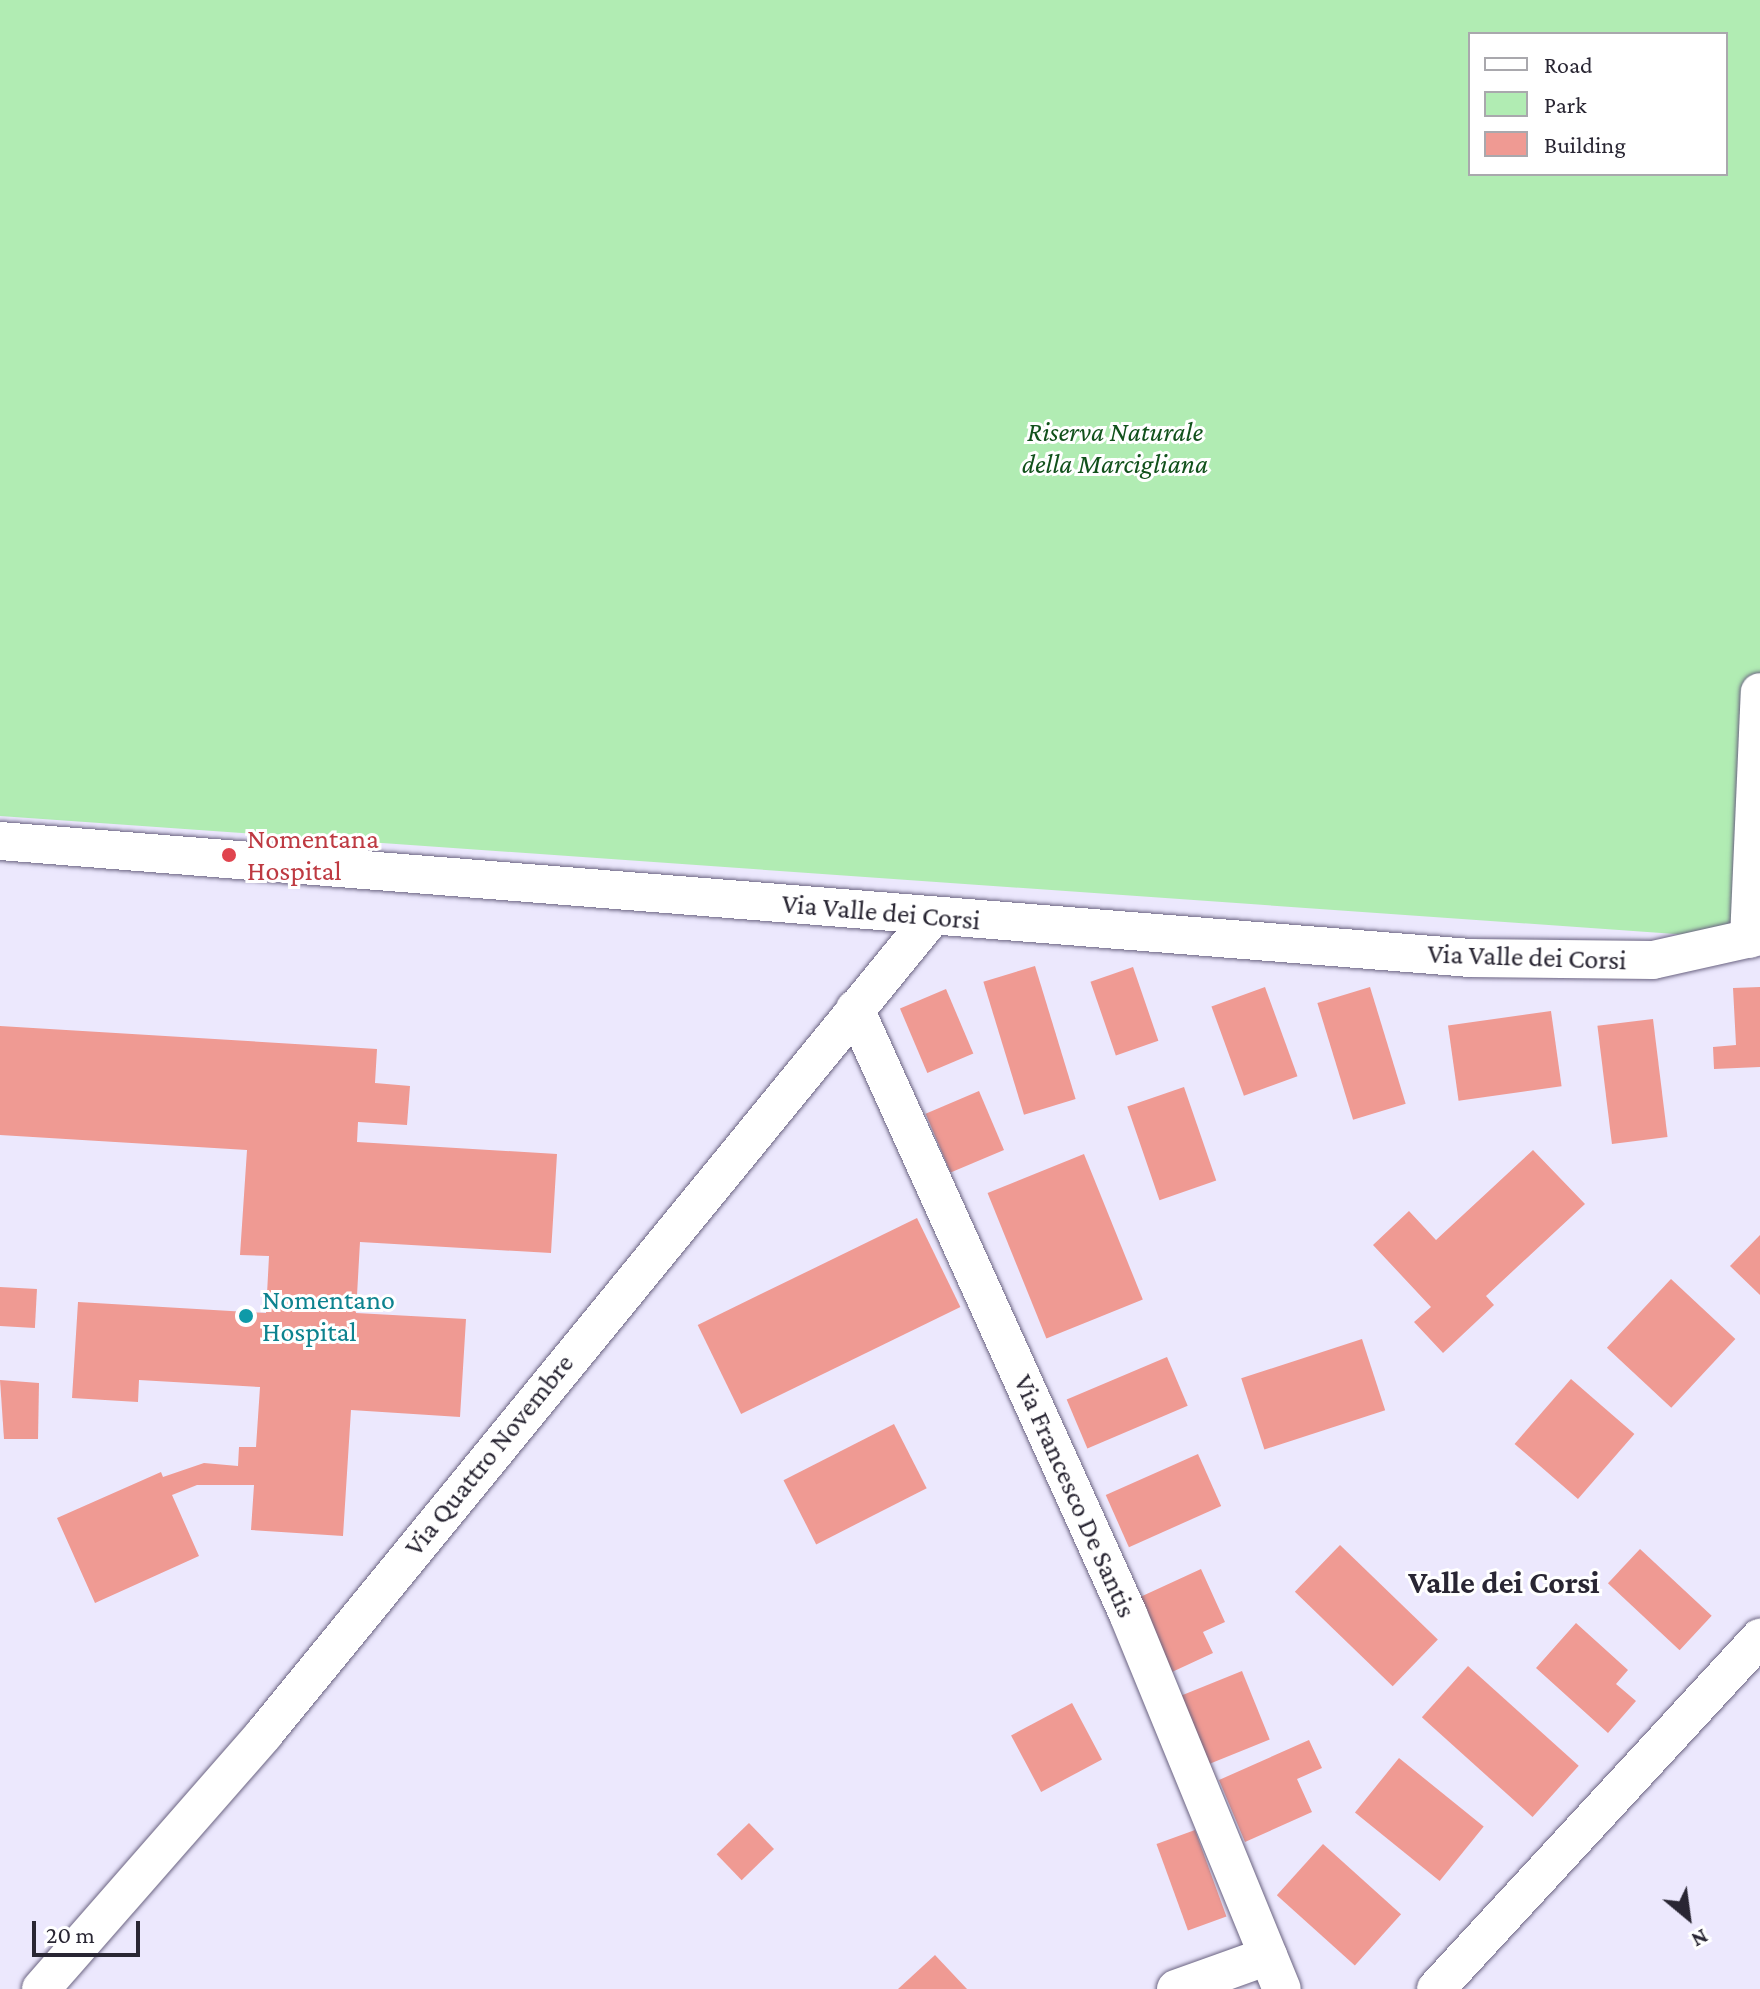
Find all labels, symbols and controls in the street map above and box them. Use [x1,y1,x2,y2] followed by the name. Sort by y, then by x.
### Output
[1468,32,1728,176] legend
[1544,51,1593,78] text: Road
[1544,91,1587,118] text: Park
[1544,131,1626,158] text: Building
[1022,415,1208,481] park label: Riserva Naturale della Marcigliana
[247,822,379,888] place label: Nomentana Hospital
[218,844,240,866] marker: Nomentana Hospital
[780,887,982,937] street label: Via Valle dei Corsi
[1427,937,1627,977] street label: Via Valle dei Corsi
[262,1283,395,1349] place label: Nomentano Hospital
[237,1307,255,1325] marker: Nomentano Hospital
[397,1347,581,1563] street label: Via Quattro Novembre
[1006,1369,1144,1623] street label: Via Francesco De Santis
[1408,1563,1600,1601] district label: Valle dei Corsi
[1648,1877,1728,1957] north arrow
[36,1905,144,1955] scale bar
[46,1921,95,1948] text: 20 m
[1687,1924,1712,1953] text: N

